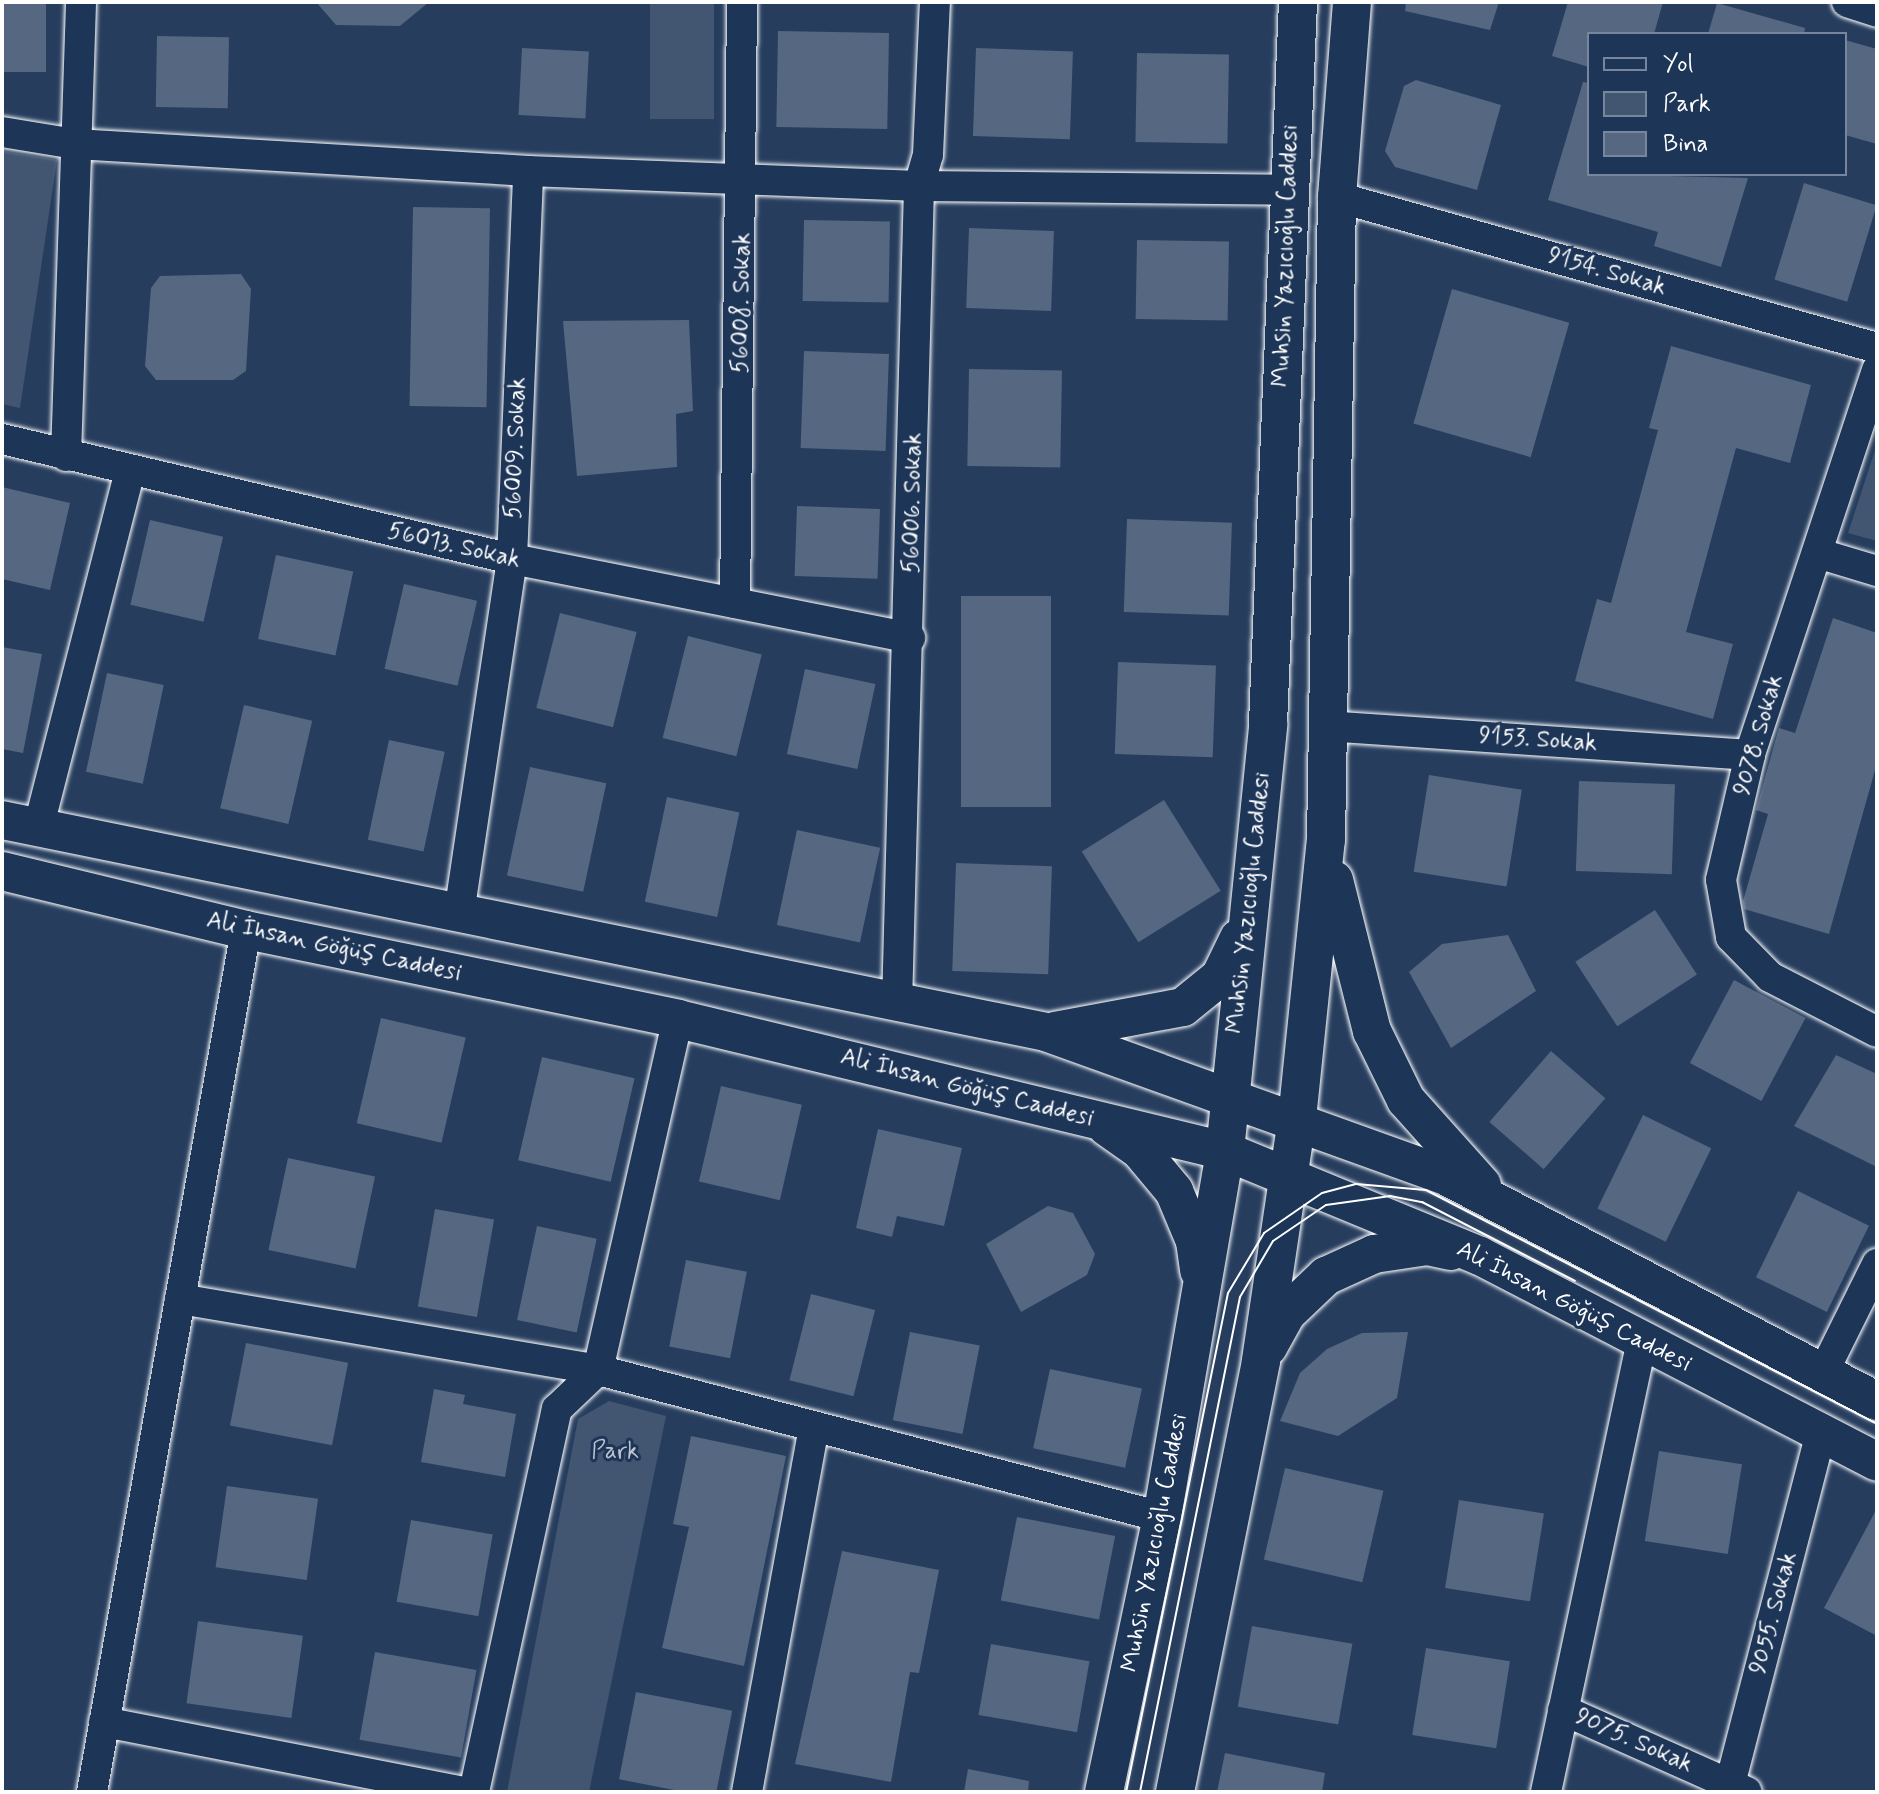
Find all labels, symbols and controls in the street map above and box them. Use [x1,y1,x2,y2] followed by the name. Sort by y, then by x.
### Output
[1587,32,1847,176] legend
[1663,49,1693,80] text: Yol
[1663,89,1711,120] text: Park
[1267,122,1305,390] street label: Muhsin Yazıcıoğlu Caddesi
[1663,129,1708,160] text: Bina
[726,232,758,374] street label: 56008. Sokak
[1545,241,1669,303] street label: 9154. Sokak
[499,377,533,519] street label: 56009. Sokak
[897,432,929,574] street label: 56006. Sokak
[385,517,523,575] street label: 56013. Sokak
[1728,671,1790,799] street label: 9078. Sokak
[1478,722,1598,758] street label: 9153. Sokak
[1221,768,1277,1038] street label: Muhsin Yazıcıoğlu Caddesi
[204,906,464,988] street label: Ali İhsan Göğüş Caddesi
[837,1043,1097,1133] street label: Ali İhsan Göğüş Caddesi
[1452,1235,1696,1379] street label: Ali İhsan Göğüş Caddesi
[1115,1409,1195,1677] street label: Muhsin Yazıcıoğlu Caddesi
[591,1438,639,1466] park label: Park
[1744,1549,1804,1677] street label: 9055. Sokak
[1571,1702,1697,1780] street label: 9075. Sokak

